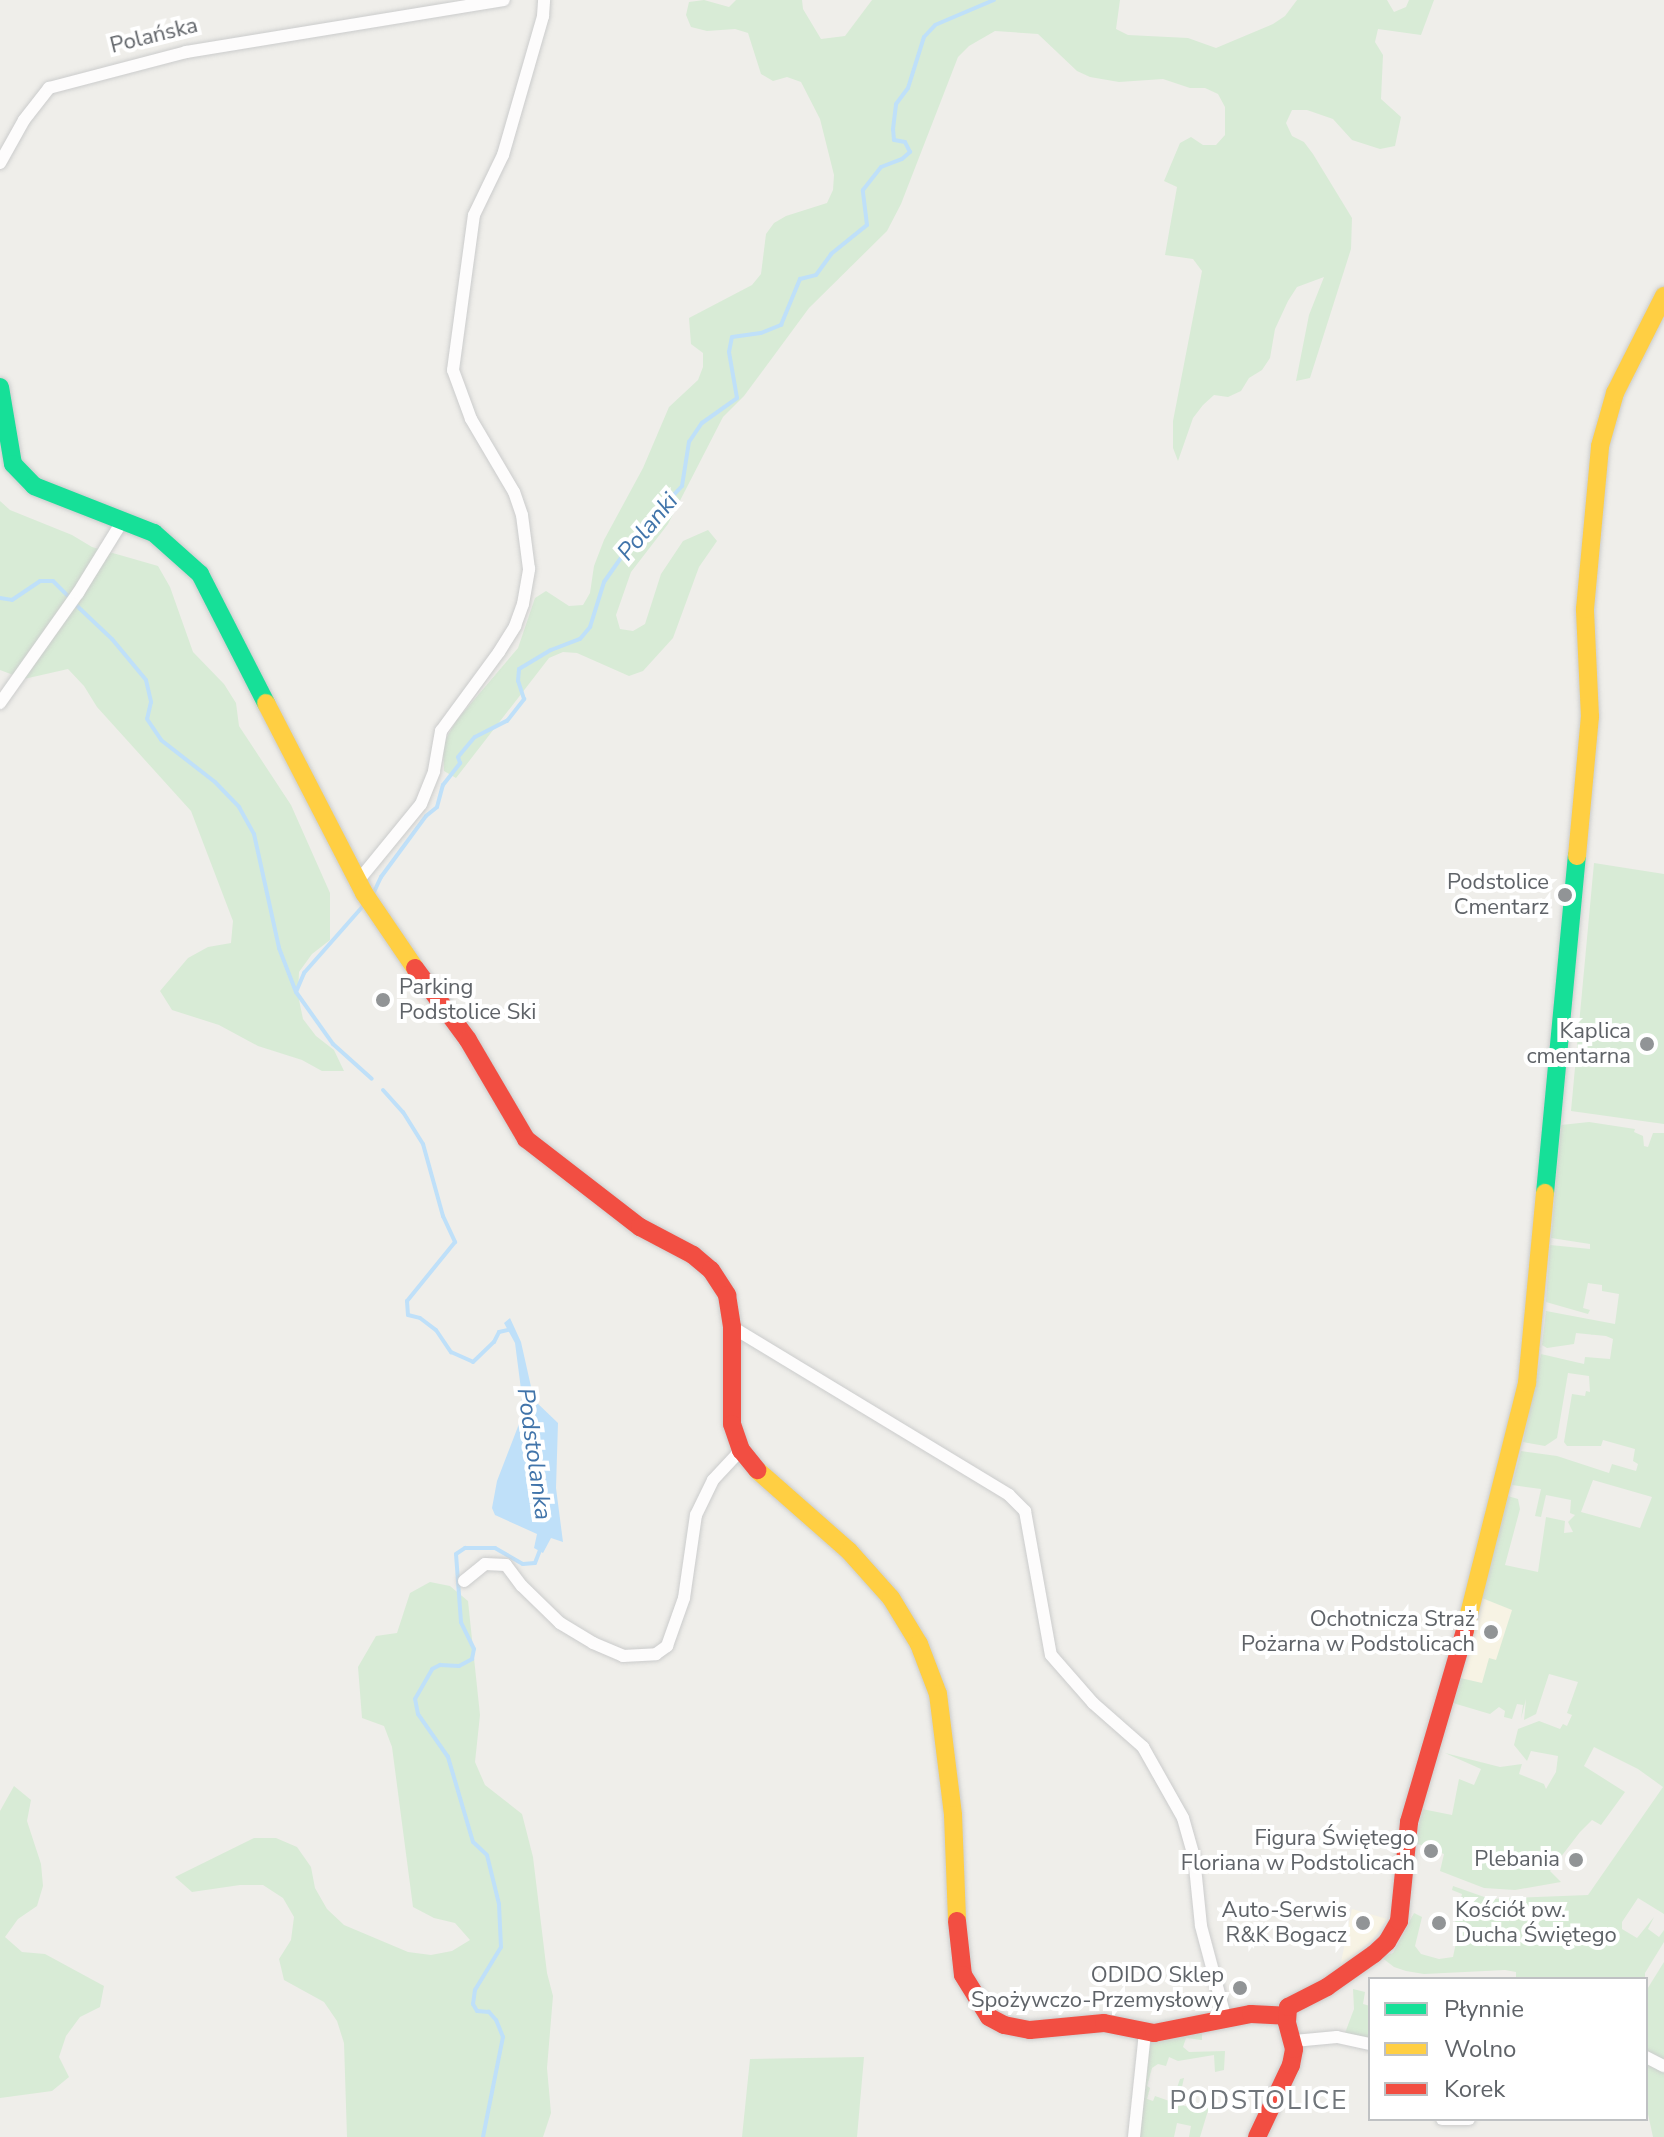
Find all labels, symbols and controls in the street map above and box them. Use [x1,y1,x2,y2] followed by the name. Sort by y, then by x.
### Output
[107,12,201,60] street label: Polańska
[612,487,684,567] water label: Polanki
[1447,869,1549,920] place label: Podstolice Cmentarz
[1556,886,1574,904] marker: Podstolice Cmentarz
[399,974,536,1026] place label: Parking Podstolice Ski
[374,991,392,1009] marker: Parking Podstolice Ski
[1526,1018,1631,1070] place label: Kaplica cmentarna
[1638,1035,1656,1053] marker: Kaplica cmentarna
[510,1386,558,1522] water label: Podstolanka
[1241,1606,1475,1658] place label: Ochotnicza Straż Pożarna w Podstolicach
[1482,1623,1500,1641] marker: Ochotnicza Straż Pożarna w Podstolicach
[1181,1825,1415,1876] place label: Figura Świętego Floriana w Podstolicach
[1422,1842,1440,1860] marker: Figura Świętego Floriana w Podstolicach
[1474,1847,1560,1873] place label: Plebania
[1567,1851,1585,1869] marker: Plebania
[1222,1897,1347,1948] place label: Auto-Serwis R&K Bogacz
[1455,1897,1617,1948] place label: Kościół pw. Ducha Świętego
[1354,1914,1372,1932] marker: Auto-Serwis R&K Bogacz
[1430,1914,1448,1932] marker: Kościół pw. Ducha Świętego
[971,1962,1224,2014] place label: ODIDO Sklep Spożywczo-Przemysłowy
[1368,1977,1648,2121] legend
[1231,1979,1249,1997] marker: ODIDO Sklep Spożywczo-Przemysłowy
[1444,1993,1524,2025] text: Płynnie
[1444,2033,1516,2065] text: Wolno
[1444,2073,1505,2105] text: Korek
[1170,2085,1348,2117] district label: PODSTOLICE

